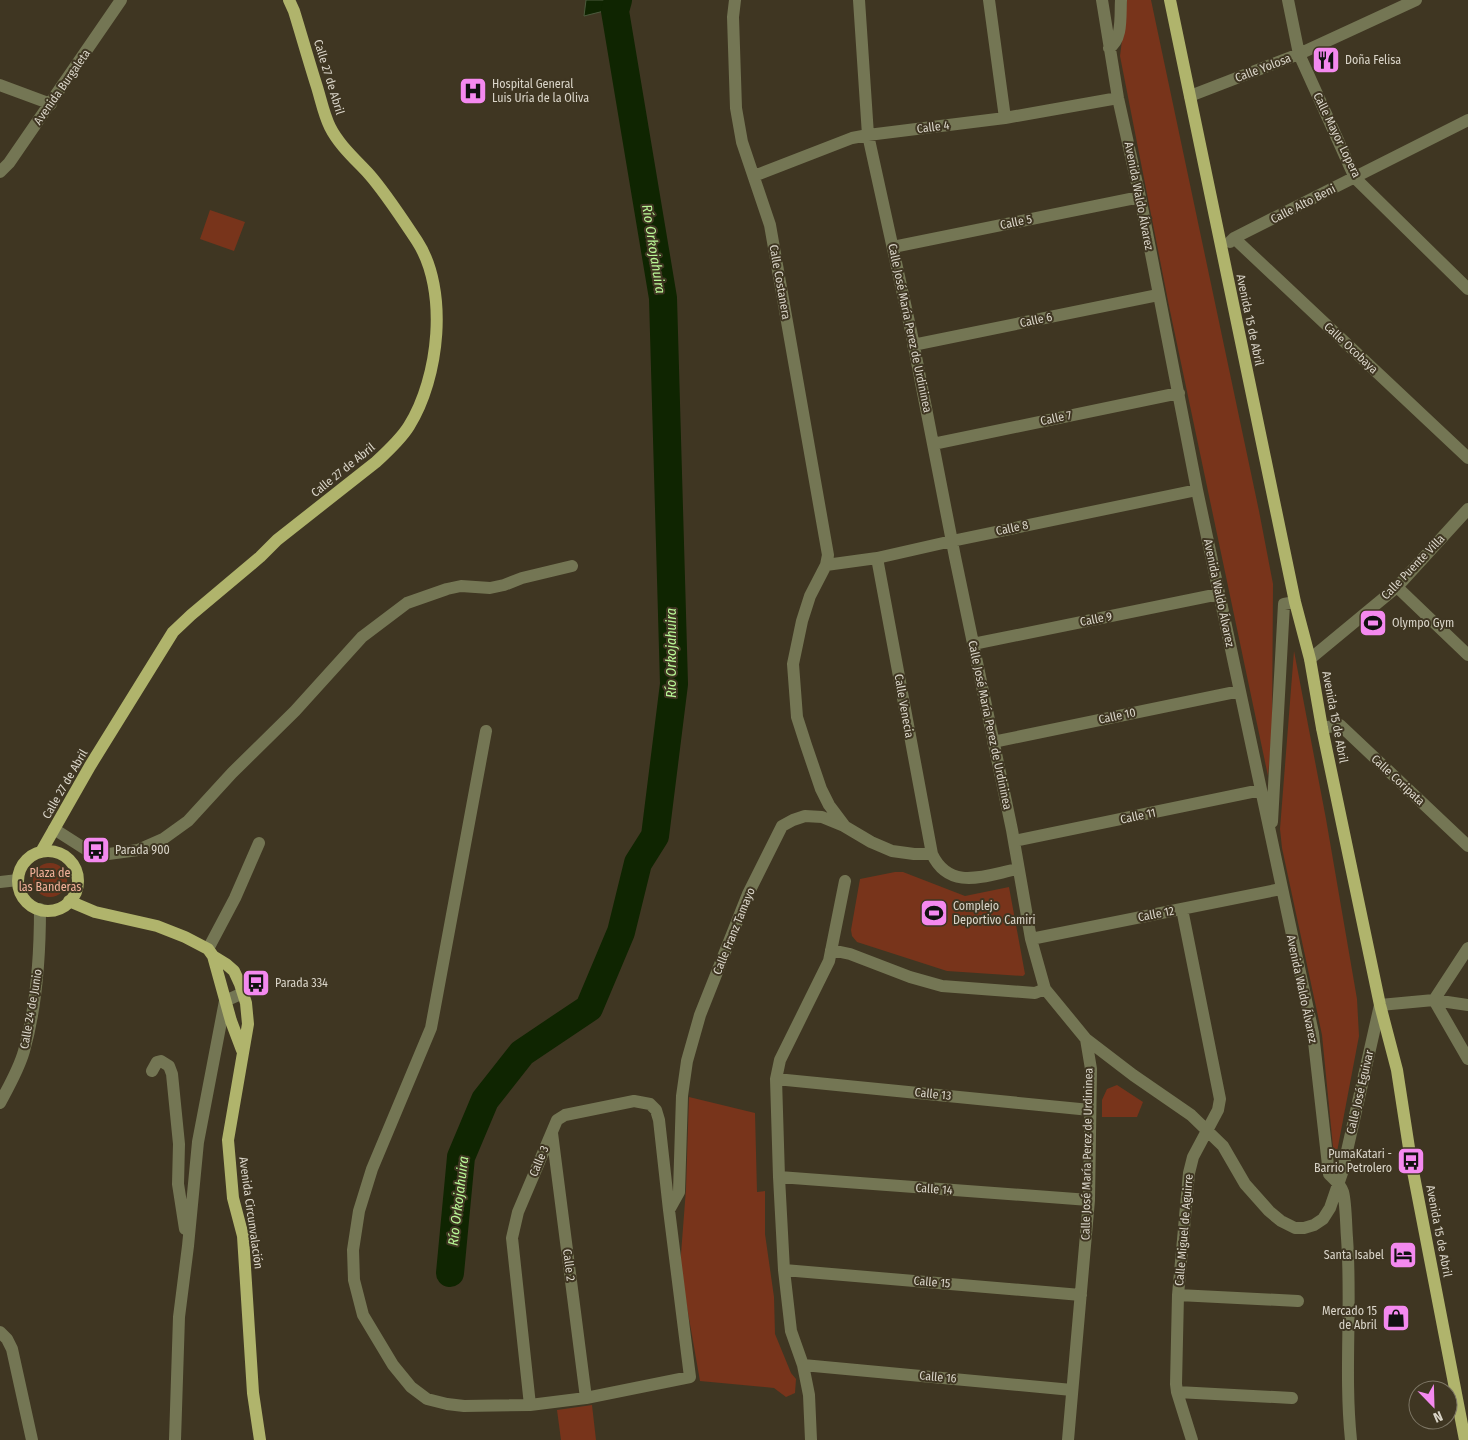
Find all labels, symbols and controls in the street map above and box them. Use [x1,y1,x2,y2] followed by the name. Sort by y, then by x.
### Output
[311,38,347,116] street label: Calle 27 de Abril
[1311,45,1341,75] restaurant icon: Doña Felisa
[31,47,93,127] street label: Avenida Burgaleta
[1233,51,1293,85] street label: Calle Yolosa
[1345,53,1401,67] place label: Doña Felisa
[458,76,488,106] hospital icon: Hospital General Luis Uría de la Oliva
[492,77,589,105] place label: Hospital General Luis Uría de la Oliva
[1310,90,1364,180] street label: Calle Mayor Lopera
[916,118,950,136] street label: Calle 4
[1122,141,1157,252] street label: Avenida Waldo Álvarez
[1268,182,1338,226] street label: Calle Alto Beni
[638,203,669,295] water label: Río Orkojahuira
[999,212,1034,232] street label: Calle 5
[885,242,935,414] street label: Calle José María Perez de Urdininea
[767,243,793,321] street label: Calle Costanera
[1233,273,1267,367] street label: Avenida 15 de Abril
[1019,310,1053,330] street label: Calle 6
[1321,320,1381,377] street label: Calle Ocobaya
[1039,408,1073,428] street label: Calle 7
[308,440,378,500] street label: Calle 27 de Abril
[995,518,1029,538] street label: Calle 8
[1378,531,1448,602] street label: Calle Puente Villa
[1201,538,1238,648] street label: Avenida Waldo Álvarez
[663,608,680,698] water label: Río Orkojahuira
[1358,608,1388,638] sports icon: Olympo Gym
[1079,609,1113,629] street label: Calle 9
[1392,616,1454,630] place label: Olympo Gym
[965,639,1015,811] street label: Calle José María Perez de Urdininea
[1319,670,1351,764] street label: Avenida 15 de Abril
[891,673,917,739] street label: Calle Venecia
[1097,705,1137,727] street label: Calle 10
[39,747,91,821] street label: Calle 27 de Abril
[1368,752,1428,808] street label: Calle Coripata
[1119,805,1157,827] street label: Calle 11
[81,835,111,865] bus stop icon: Parada 900
[115,843,170,857] place label: Parada 900
[19,866,81,894] park label: Plaza de las Banderas
[710,885,758,977] street label: Calle Franz Tamayo
[919,898,949,928] sports icon: Complejo Deportivo Camiri
[953,899,1035,927] place label: Complejo Deportivo Camiri
[1137,904,1175,924] street label: Calle 12
[1284,934,1321,1044] street label: Avenida Waldo Álvarez
[17,968,45,1050] street label: Calle 24 de Junio
[241,968,271,998] bus stop icon: Parada 334
[275,976,328,990] place label: Parada 334
[1344,1048,1377,1135] street label: Calle José Eguivar
[1078,1067,1096,1240] street label: Calle José María Perez de Urdininea
[914,1085,952,1103] street label: Calle 13
[526,1143,552,1179] street label: Calle 3
[1396,1146,1426,1176] bus stop icon: PumaKatari - Barrio Petrolero
[1314,1147,1392,1175] place label: PumaKatari - Barrio Petrolero
[445,1155,472,1247] water label: Río Orkojahuira
[236,1156,266,1270] street label: Avenida Circunvalación
[1172,1173,1196,1287] street label: Calle Miguel de Aguirre
[915,1181,953,1197] street label: Calle 14
[1423,1184,1455,1278] street label: Avenida 15 de Abril
[1388,1240,1418,1270] hotel icon: Santa Isabel
[560,1248,578,1282] street label: Calle 2
[1324,1248,1384,1262] place label: Santa Isabel
[913,1273,952,1291] street label: Calle 15
[1381,1303,1411,1333] shop icon: Mercado 15 de Abril
[1322,1304,1377,1332] place label: Mercado 15 de Abril
[919,1368,957,1386] street label: Calle 16
[1408,1380,1458,1430] north arrow
[1431,1407,1445,1426] text: N

